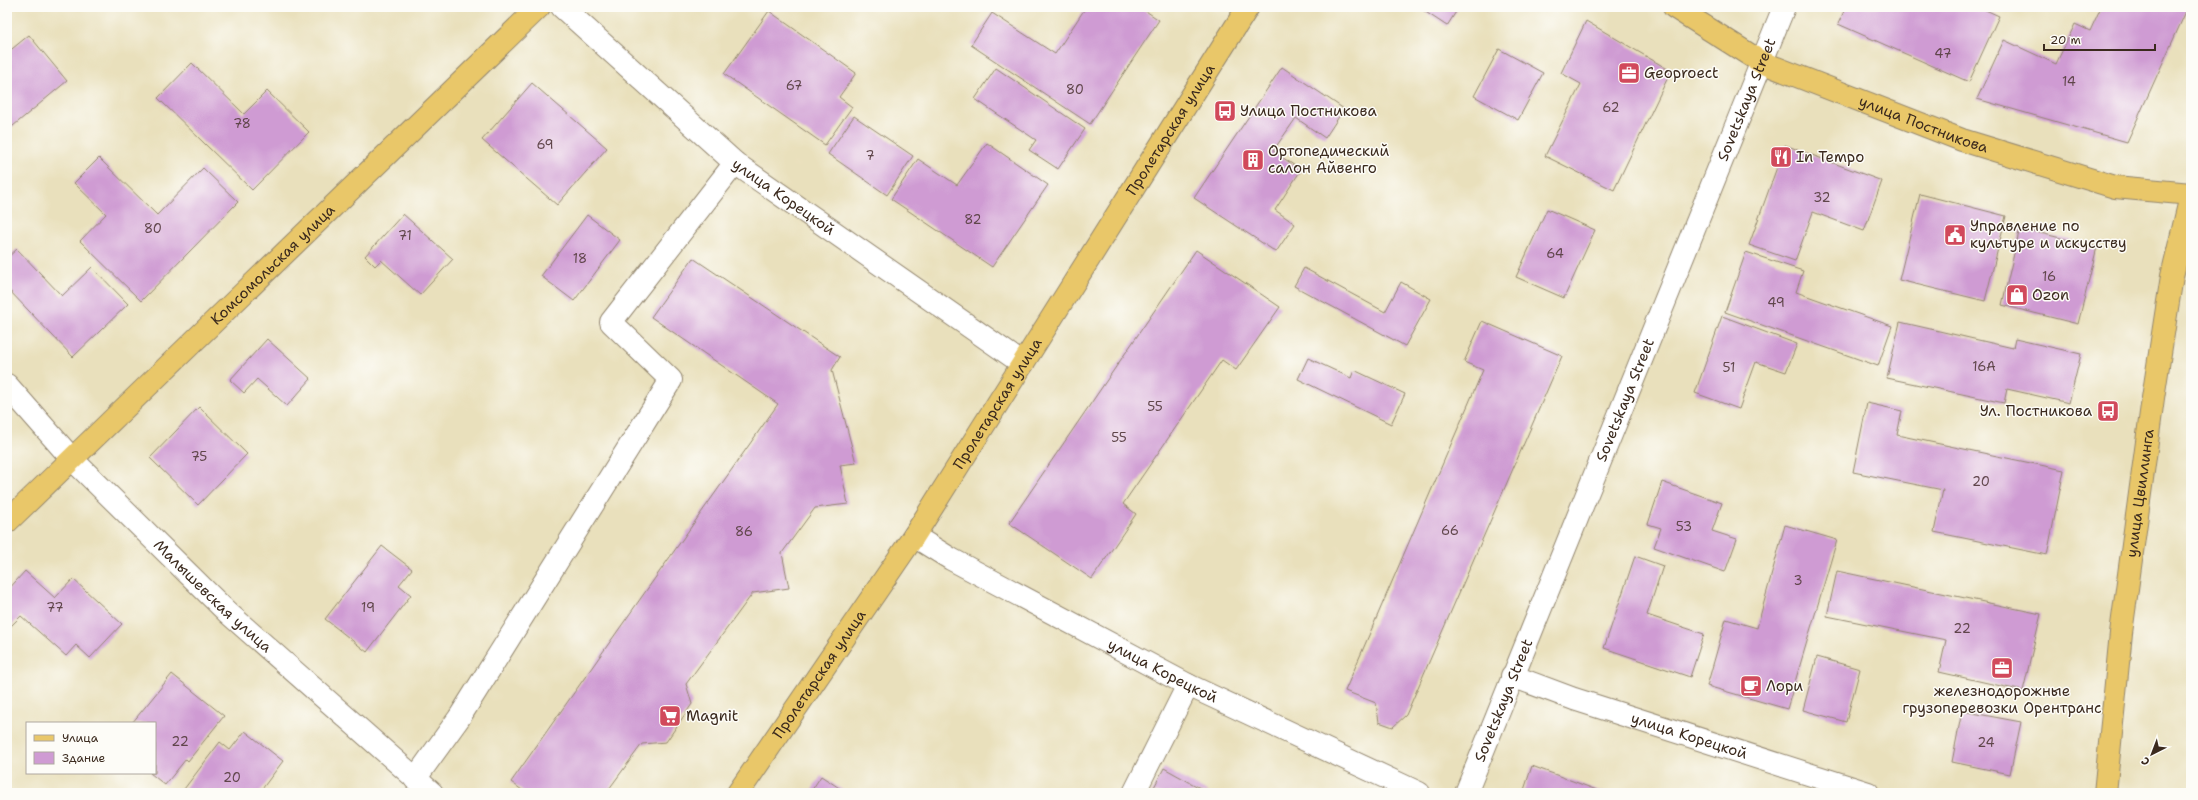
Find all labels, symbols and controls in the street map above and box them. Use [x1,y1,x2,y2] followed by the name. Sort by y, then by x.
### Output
[2044,26,2155,52] scale bar
[2050,32,2081,48] text: 20 m
[1713,35,1780,164] street label: Sovetskaya Street
[1934,45,1952,62] house number: 47
[1122,60,1220,199] street label: Пролетарская улица
[1616,60,1642,86] office icon: Geoproect
[1644,63,1719,83] place label: Geoproect
[2062,73,2076,90] house number: 14
[786,77,802,94] house number: 67
[1066,81,1084,98] house number: 80
[1856,91,1991,158] street label: улица Постникова
[1212,98,1238,124] bus stop icon: Улица Постникова
[1602,99,1620,116] house number: 62
[1240,101,1377,121] place label: Улица Постникова
[233,115,251,132] house number: 78
[536,136,554,153] house number: 69
[1268,141,1389,178] place label: Ортопедический салон Айвенго
[1768,144,1794,170] restaurant icon: In Tempo
[865,147,875,164] house number: 7
[1240,147,1266,173] building icon: Ортопедический салон Айвенго
[1796,147,1864,167] place label: In Tempo
[728,154,839,240] street label: улица Корецкой
[1813,189,1831,206] house number: 32
[206,199,340,329] street label: Комсомольская улица
[964,211,982,228] house number: 82
[1970,216,2127,253] place label: Управление по культуре и искусству
[144,220,162,237] house number: 80
[1942,222,1968,248] public building icon: Управление по культуре и искусству
[398,227,412,244] house number: 71
[1546,245,1564,262] house number: 64
[573,250,587,267] house number: 18
[2042,268,2056,285] house number: 16
[2004,282,2030,308] shop icon: Ozon
[2032,285,2069,305] place label: Ozon
[1767,294,1785,311] house number: 49
[949,334,1047,473] street label: Пролетарская улица
[1591,335,1659,465] street label: Sovetskaya Street
[1972,358,1996,375] house number: 16А
[1723,359,1735,376] house number: 51
[1147,398,1163,415] house number: 55
[2095,398,2121,424] bus stop icon: Ул. Постникова
[1980,401,2093,421] place label: Ул. Постникова
[2121,427,2159,559] street label: улица Цвиллинга
[1111,429,1127,446] house number: 55
[191,448,207,465] house number: 75
[1972,473,1990,490] house number: 20
[1676,518,1692,535] house number: 53
[1441,522,1459,539] house number: 66
[735,523,753,540] house number: 86
[149,535,277,657] street label: Малышевская улица
[1793,572,1803,589] house number: 3
[46,599,64,616] house number: 77
[361,599,375,616] house number: 19
[768,605,871,742] street label: Пролетарская улица
[1953,620,1971,637] house number: 22
[1104,634,1221,708] street label: улица Корецкой
[1470,636,1537,765] street label: Sovetskaya Street
[1989,655,2015,681] office icon: железнодорожные грузоперевозки Орентранс
[1738,673,1764,699] cafe icon: Лори
[1766,676,1803,696] place label: Лори
[1902,681,2102,718] place label: железнодорожные грузоперевозки Орентранс
[657,703,683,729] supermarket icon: Magnit
[686,706,738,726] place label: Magnit
[1628,708,1750,764] street label: улица Корецкой
[26,722,156,774] legend
[62,730,99,746] text: Улица
[171,733,189,750] house number: 22
[1977,734,1995,751] house number: 24
[2132,734,2172,774] north arrow
[62,750,106,766] text: Здание
[2138,753,2153,769] text: С
[223,769,241,786] house number: 20

